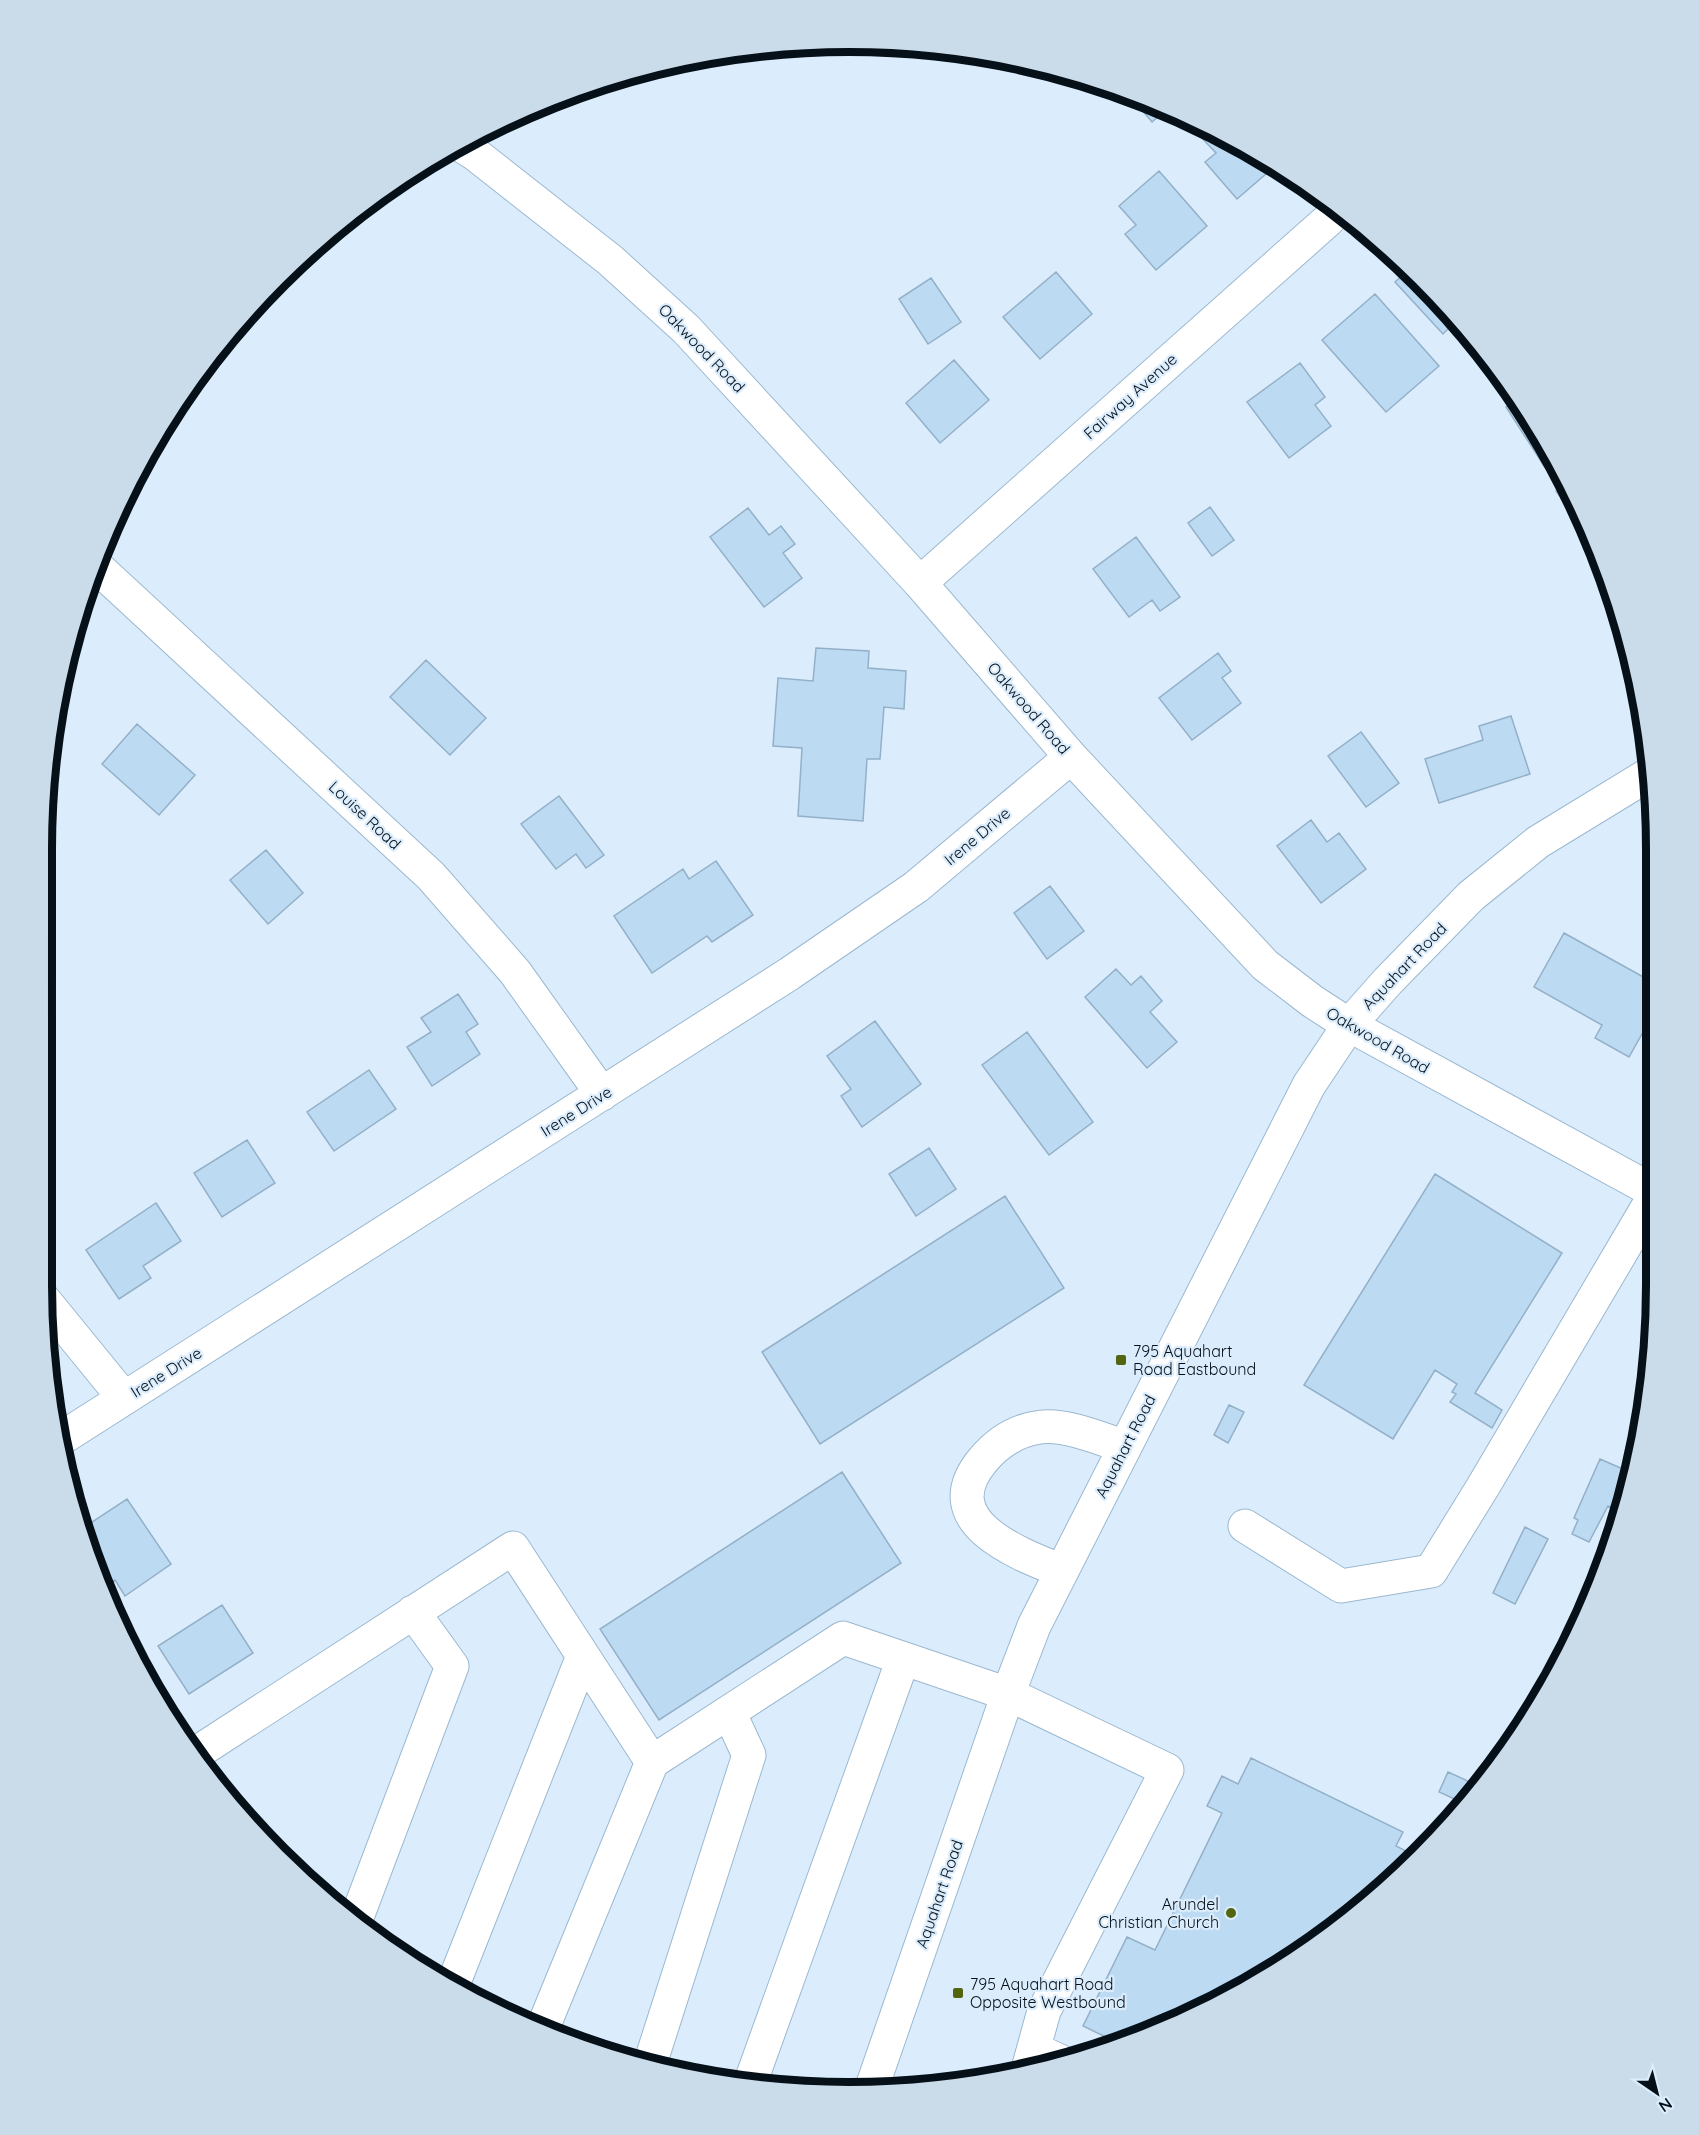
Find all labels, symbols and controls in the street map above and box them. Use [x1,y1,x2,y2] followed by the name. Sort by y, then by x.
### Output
[655,299,749,397] street label: Oakwood Road
[1079,349,1181,443] street label: Fairway Avenue
[984,658,1074,758] street label: Oakwood Road
[325,777,405,853] street label: Louise Road
[940,803,1014,869] street label: Irene Drive
[1357,918,1451,1014] street label: Aquahart Road
[1323,1002,1433,1078] street label: Oakwood Road
[537,1081,615,1141] street label: Irene Drive
[1133,1341,1256,1379] place label: 795 Aquahart Road Eastbound
[127,1342,205,1402] street label: Irene Drive
[1114,1353,1128,1367] marker: 795 Aquahart Road Eastbound
[1090,1391,1160,1501] street label: Aquahart Road
[911,1837,967,1951] street label: Aquahart Road
[1098,1894,1219,1932] place label: Arundel Christian Church
[1224,1906,1238,1920] marker: Arundel Christian Church
[970,1974,1126,2012] place label: 795 Aquahart Road Opposite Westbound
[951,1986,965,2000] marker: 795 Aquahart Road Opposite Westbound
[1627,2063,1687,2123] north arrow
[1655,2094,1676,2117] text: N

